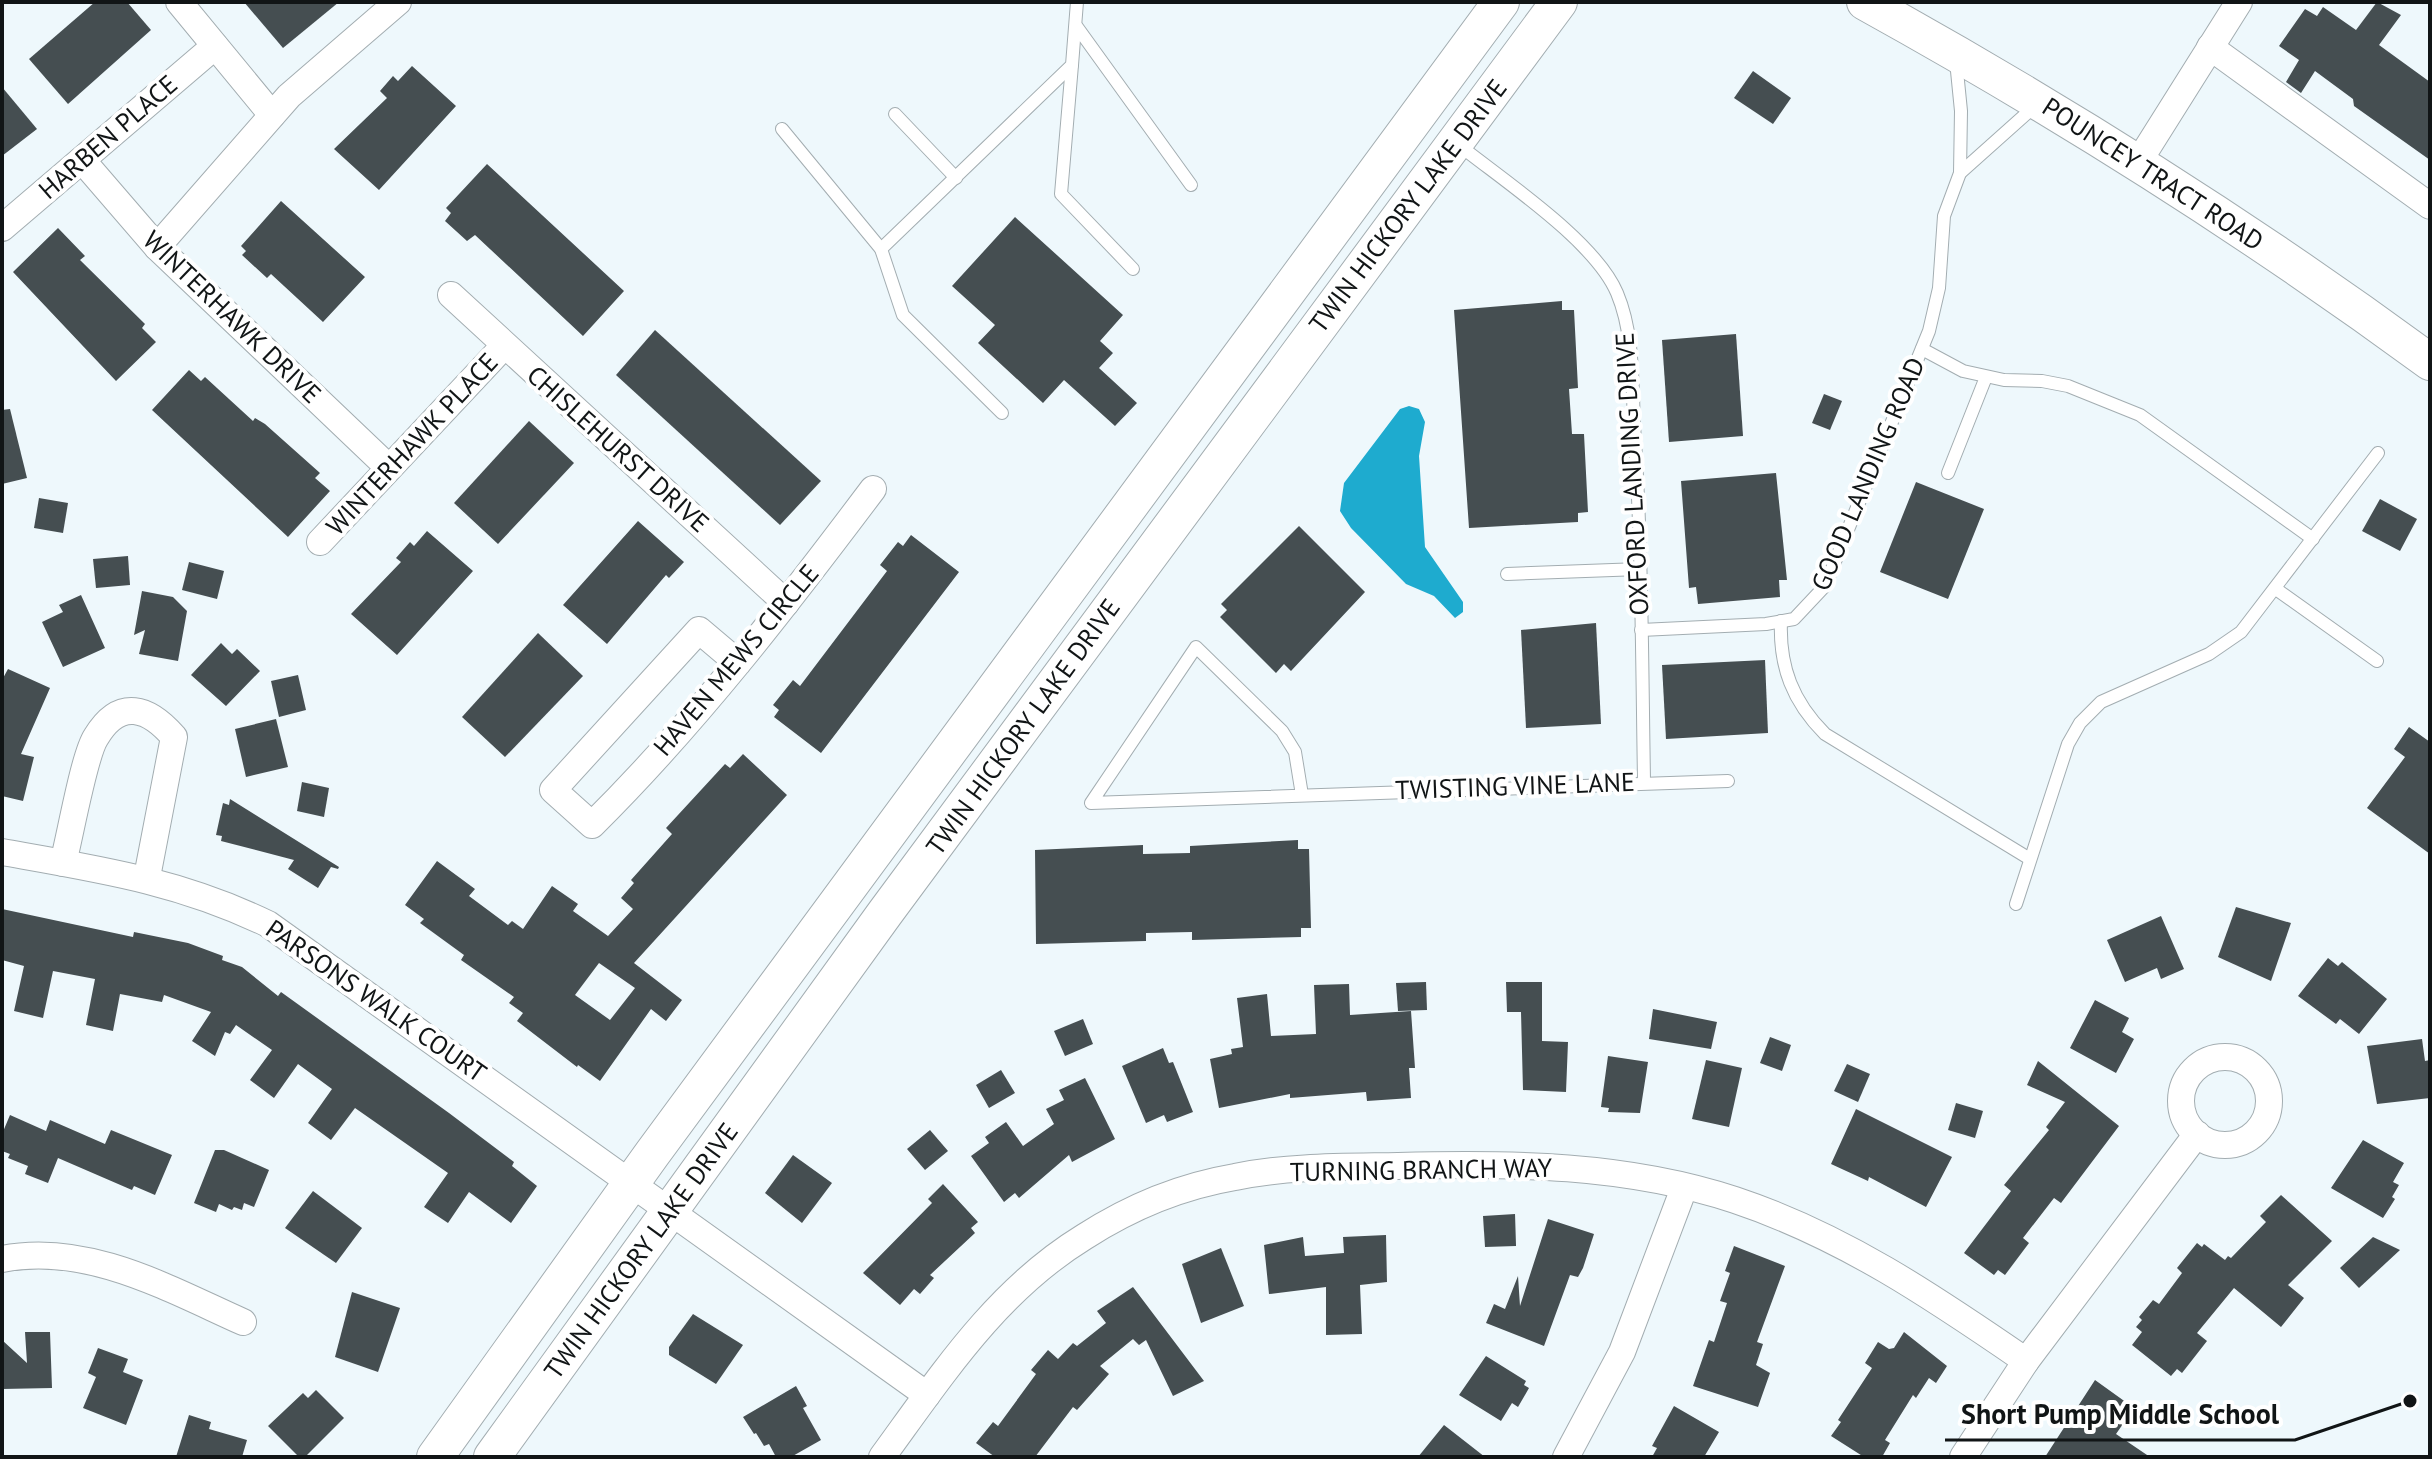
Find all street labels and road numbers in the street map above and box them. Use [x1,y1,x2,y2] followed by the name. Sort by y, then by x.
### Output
[31,67,184,206] street label: HARBEN PLACE
[1301,72,1514,339] street label: TWIN HICKORY LAKE DRIVE
[2037,90,2270,257] street label: POUNCEY TRACT ROAD
[136,223,328,410] street label: WINTERHAWK DRIVE
[1608,332,1655,616] street label: OXFORD LANDING DRIVE
[319,346,505,542] street label: WINTERHAWK PLACE
[1803,352,1932,595] street label: GOOD LANDING ROAD
[520,358,716,539] street label: CHISLEHURST DRIVE
[646,557,826,762] street label: HAVEN MEWS CIRCLE
[918,592,1127,861] street label: TWIN HICKORY LAKE DRIVE
[1395,765,1635,806] street label: TWISTING VINE LANE
[260,912,493,1089] street label: PARSONS WALK COURT
[536,1116,745,1385] street label: TWIN HICKORY LAKE DRIVE
[1289,1151,1553,1188] street label: TURNING BRANCH WAY

